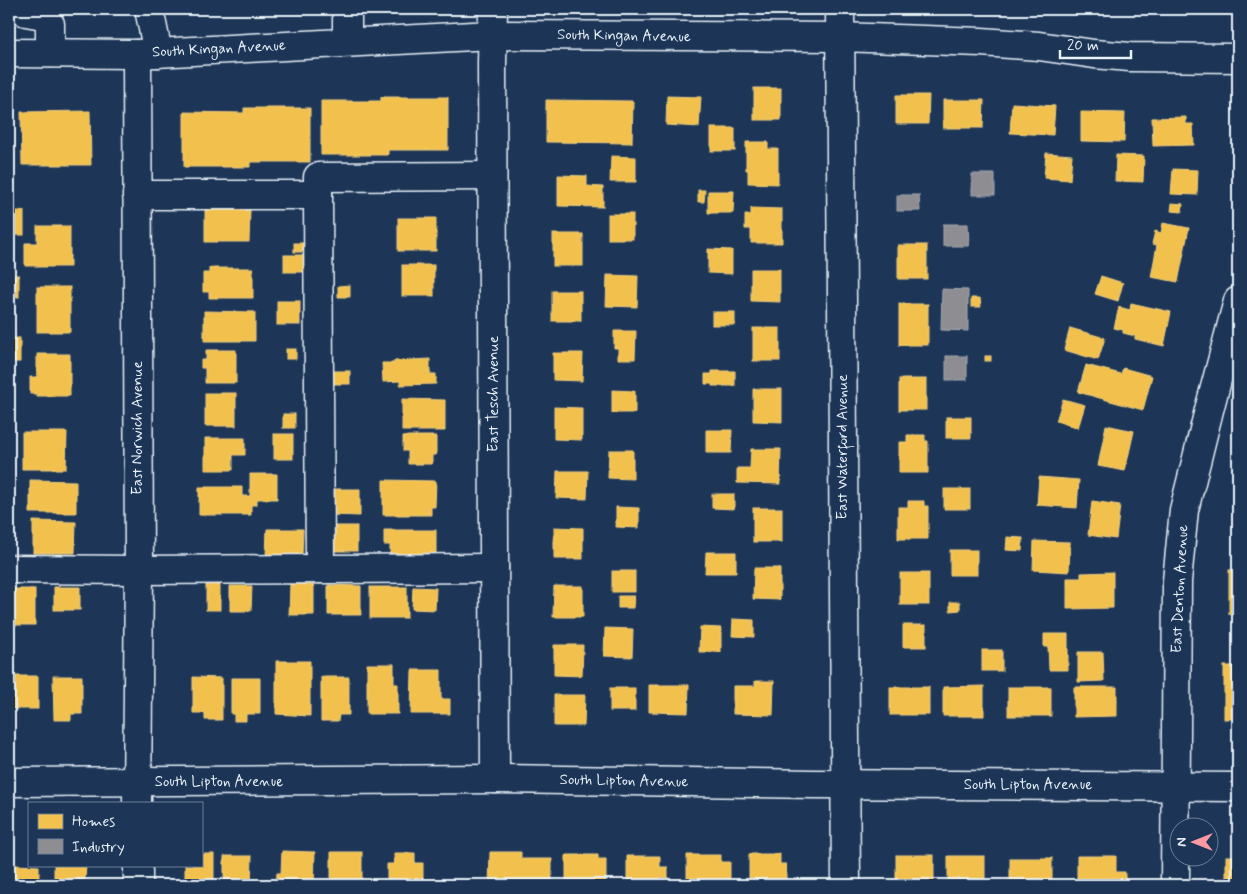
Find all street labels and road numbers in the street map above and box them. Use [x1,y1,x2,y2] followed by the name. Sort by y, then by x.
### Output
[557,25,691,48] street label: South Kingan Avenue
[152,36,286,63] street label: South Kingan Avenue
[484,336,504,452] street label: East Tesch Avenue
[128,361,148,495] street label: East Norwich Avenue
[833,374,855,520] street label: East Waterford Avenue
[1167,524,1193,654] street label: East Denton Avenue
[560,770,688,792] street label: South Lipton Avenue
[155,772,283,792] street label: South Lipton Avenue
[964,775,1092,795] street label: South Lipton Avenue

